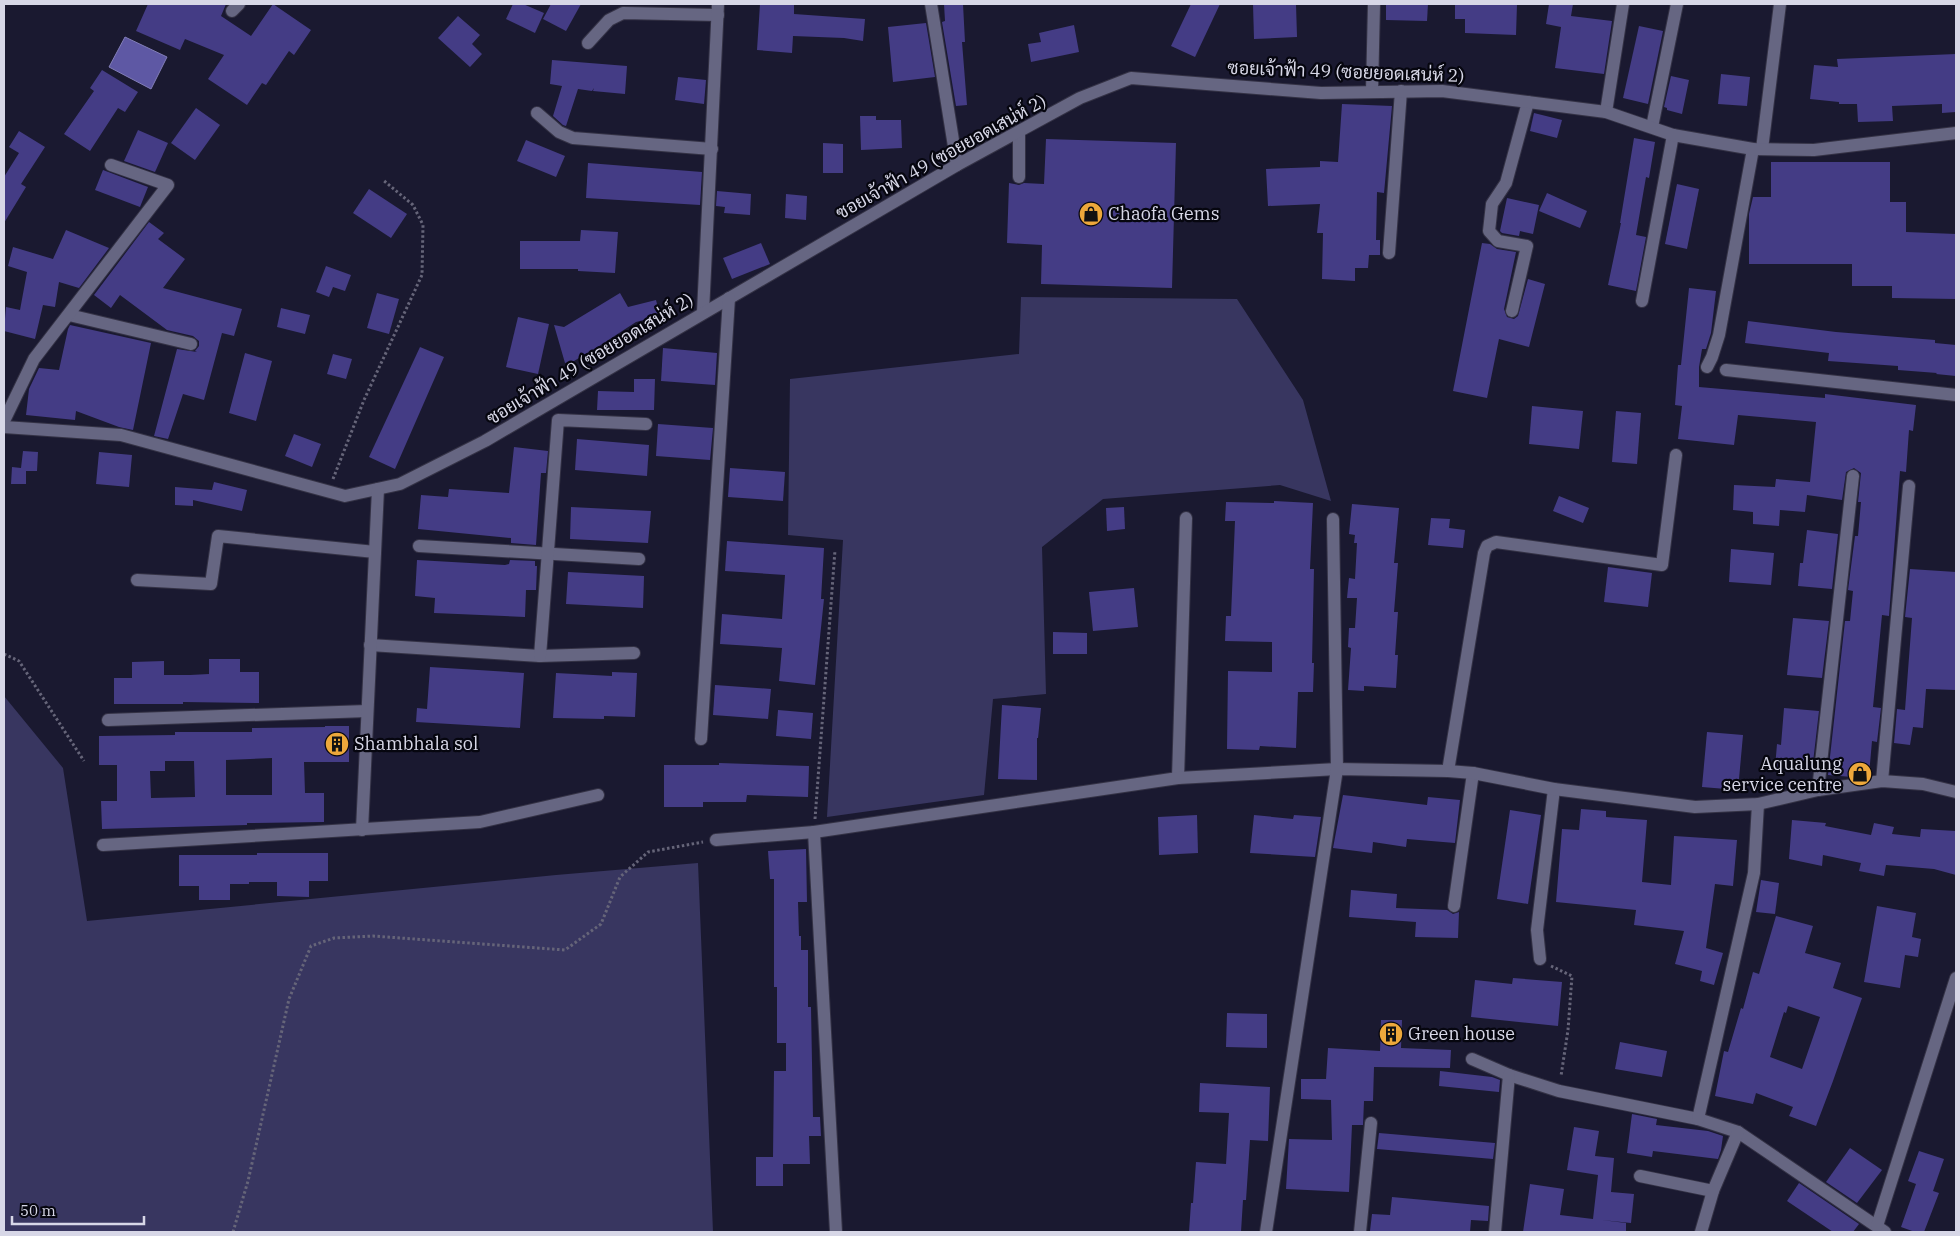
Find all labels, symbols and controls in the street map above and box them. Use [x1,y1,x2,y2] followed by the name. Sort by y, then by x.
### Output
[1227,55,1465,87] street label: ซอยเจ้าฟ้า 49 (ซอยยอดเสน่ห์ 2)
[831,88,1050,224] street label: ซอยเจ้าฟ้า 49 (ซอยยอดเสน่ห์ 2)
[1078,201,1104,227] shop icon: Chaofa Gems
[1108,202,1220,225] place label: Chaofa Gems
[482,287,697,429] street label: ซอยเจ้าฟ้า 49 (ซอยยอดเสน่ห์ 2)
[324,731,350,757] building icon: Shambhala sol
[354,732,478,755] place label: Shambhala sol
[1723,752,1842,796] place label: Aqualung service centre
[1847,761,1873,787] shop icon: Aqualung service centre
[1378,1021,1404,1047] building icon: Green house
[1408,1022,1515,1045] place label: Green house
[12,1194,145,1226] scale bar
[20,1201,56,1220] text: 50 m

